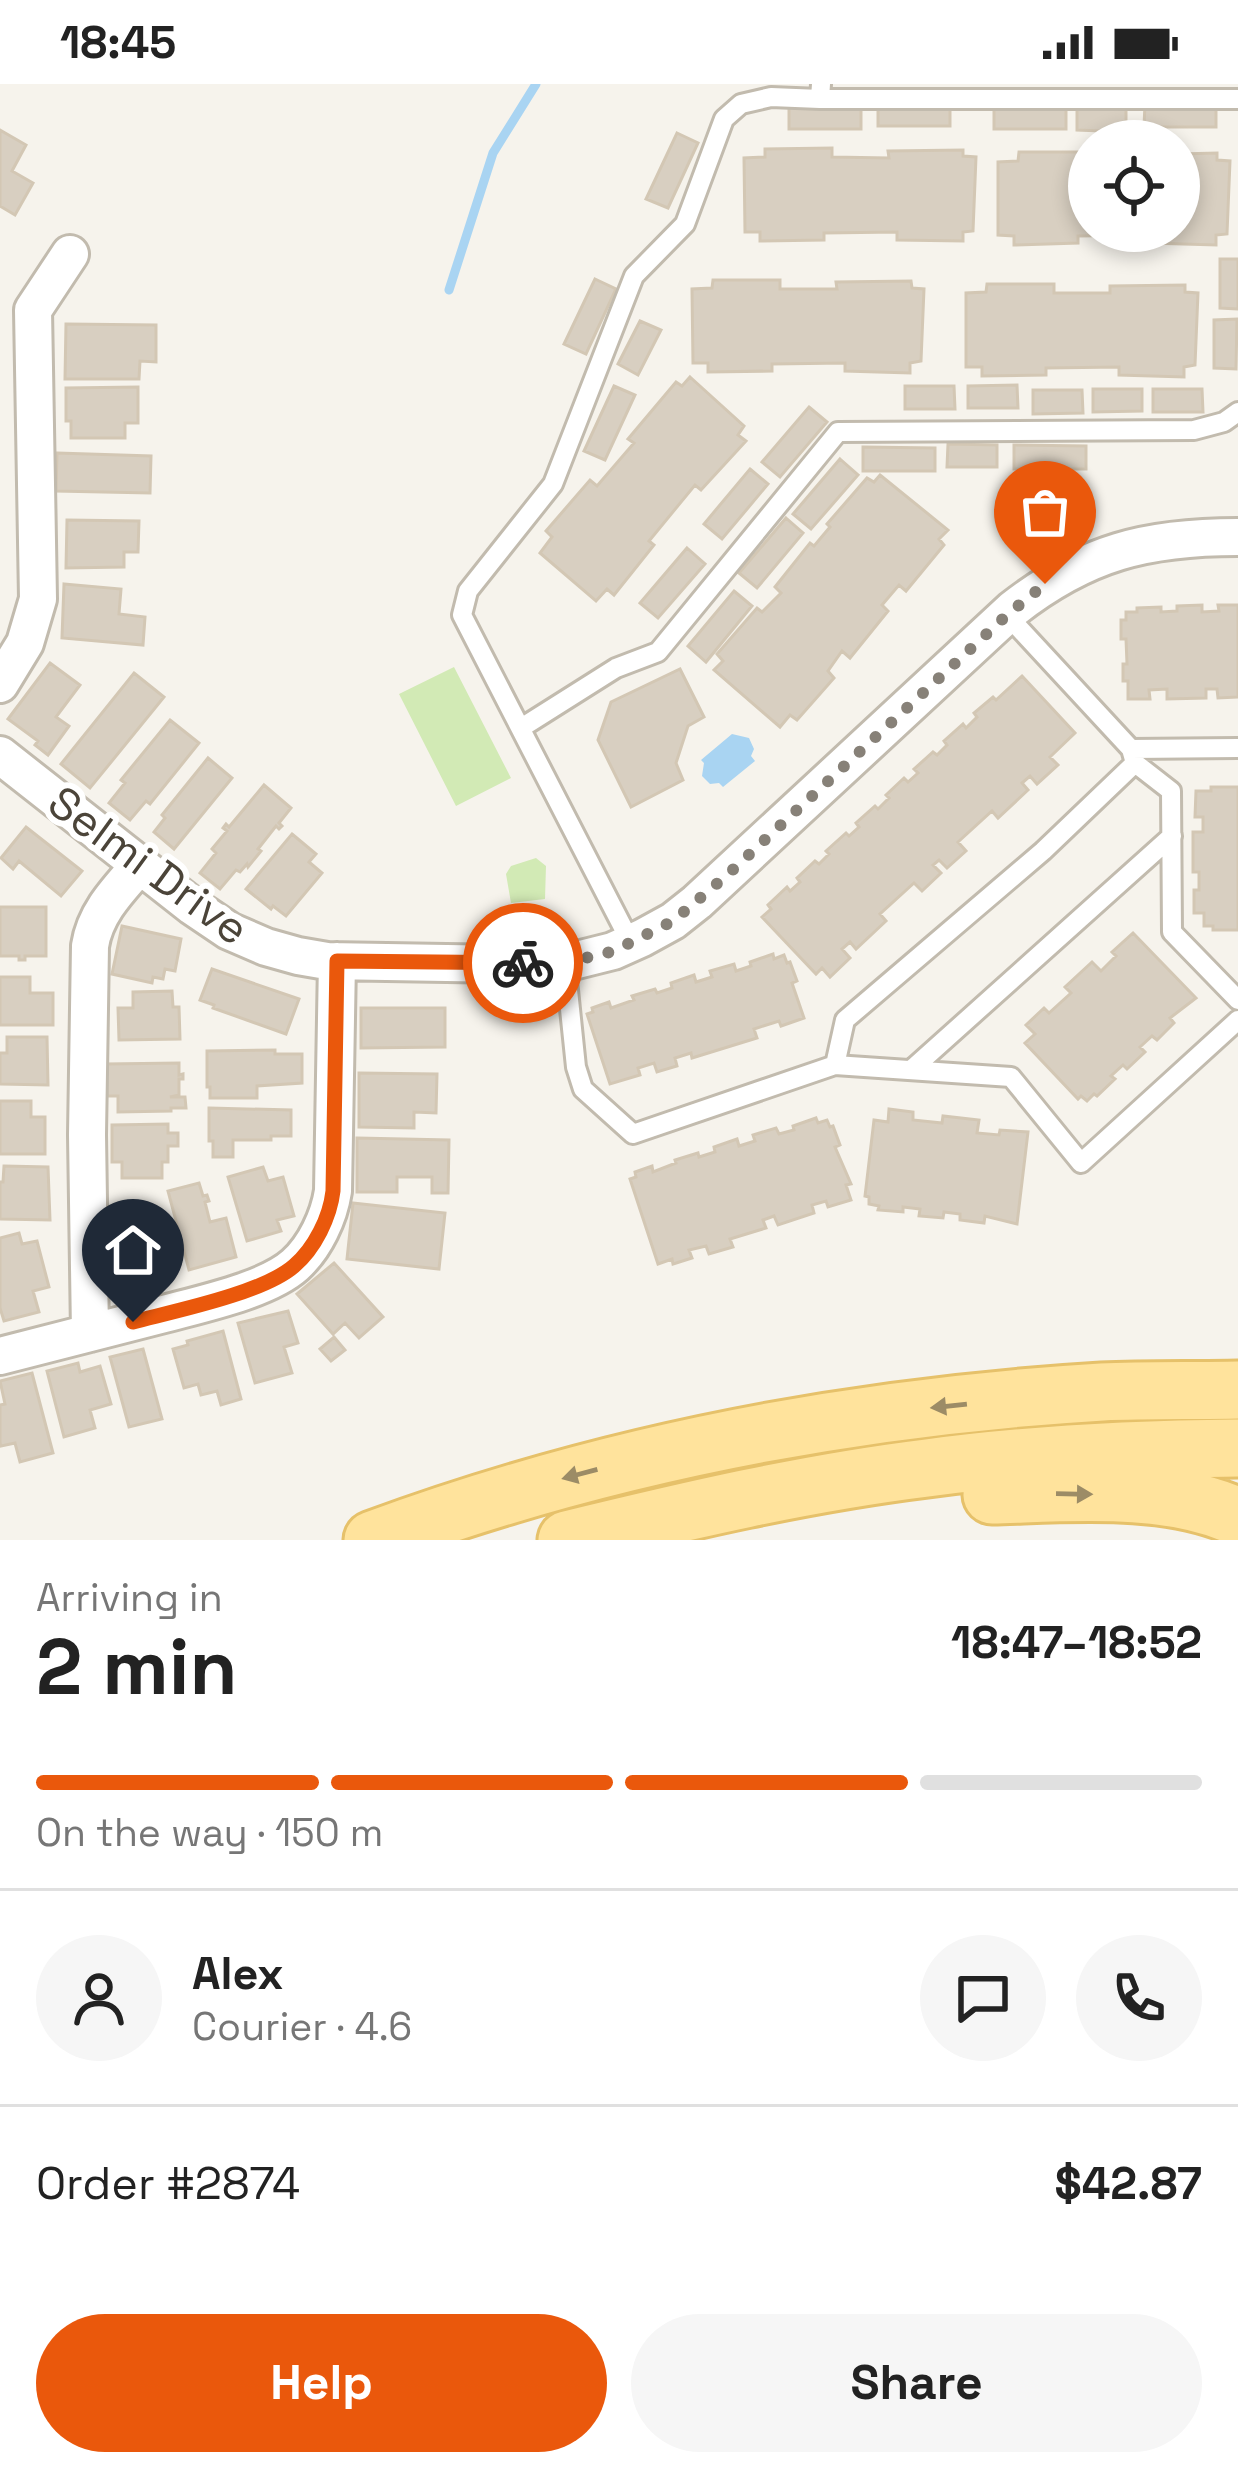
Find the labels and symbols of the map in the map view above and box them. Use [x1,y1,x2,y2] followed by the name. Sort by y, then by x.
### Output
[994,461,1096,584] pin
[37,773,260,957] street label: Selmi Drive
[463,903,583,1023] courier
[82,1199,184,1322] pin
[930,1397,967,1416] one-way arrow
[561,1466,598,1485] one-way arrow
[1056,1484,1094,1504] one-way arrow

